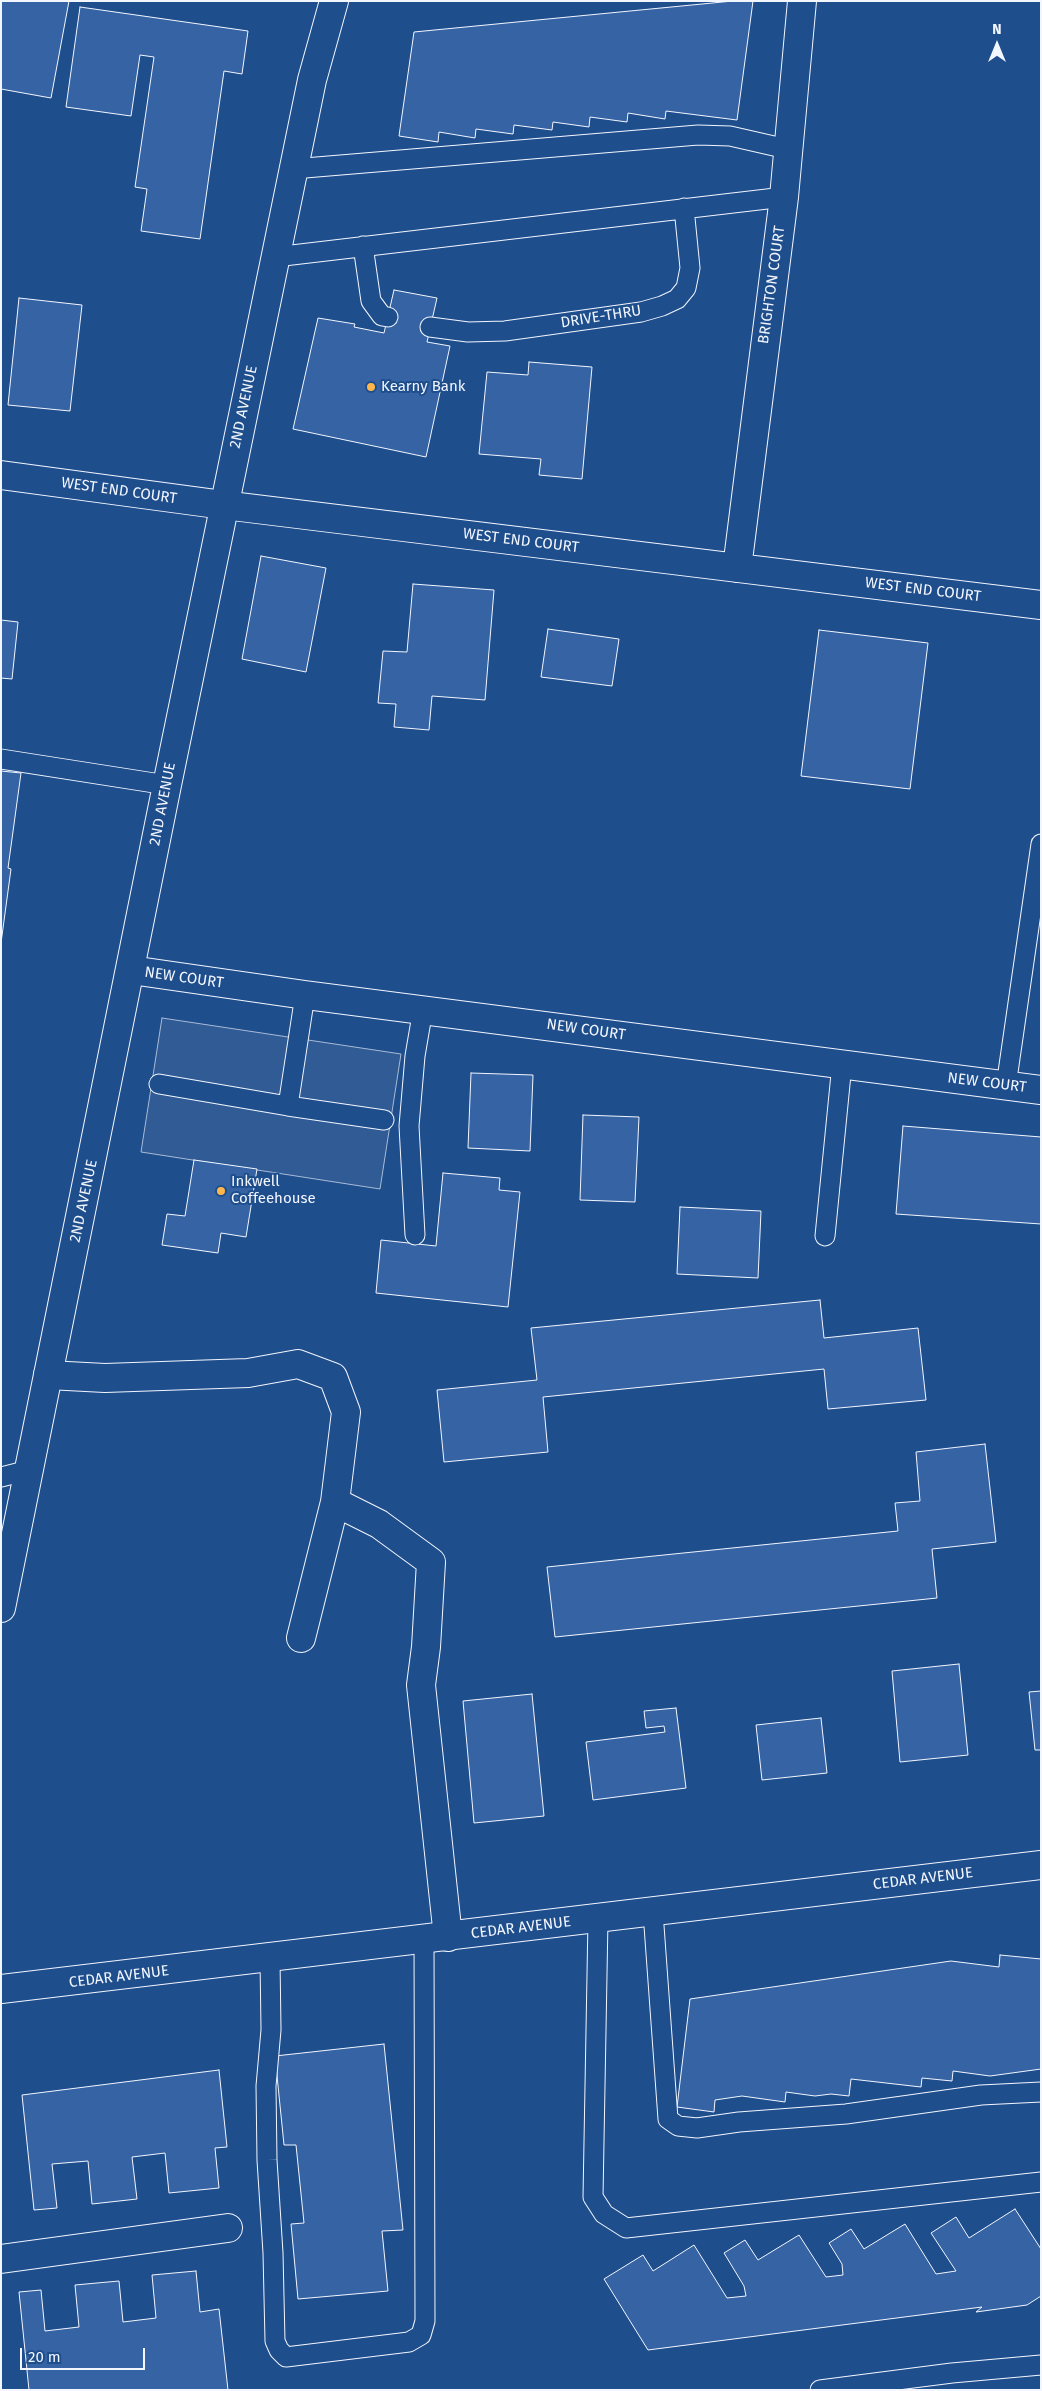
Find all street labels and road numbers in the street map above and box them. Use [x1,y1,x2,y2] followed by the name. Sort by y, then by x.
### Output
[755,225,789,345] street label: BRIGHTON COURT
[559,302,643,332] street label: DRIVE-THRU
[226,364,262,450] street label: 2ND AVENUE
[60,474,178,508] street label: WEST END COURT
[462,525,580,557] street label: WEST END COURT
[864,574,982,606] street label: WEST END COURT
[146,761,180,847] street label: 2ND AVENUE
[143,964,225,992] street label: NEW COURT
[545,1016,627,1044] street label: NEW COURT
[946,1069,1028,1097] street label: NEW COURT
[66,1158,102,1244] street label: 2ND AVENUE
[872,1864,974,1894] street label: CEDAR AVENUE
[470,1913,572,1943] street label: CEDAR AVENUE
[68,1962,170,1992] street label: CEDAR AVENUE

